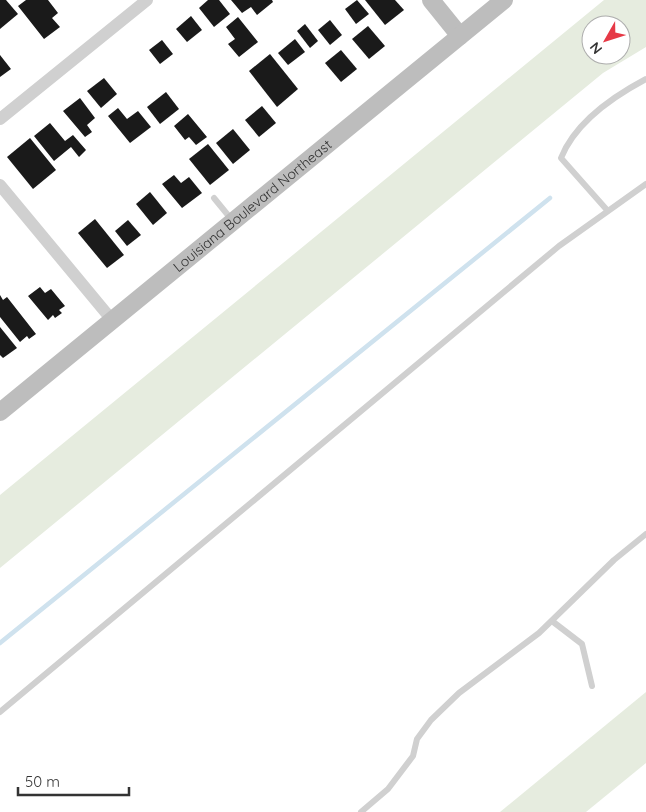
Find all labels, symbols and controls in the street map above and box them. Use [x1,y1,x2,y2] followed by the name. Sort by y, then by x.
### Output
[581,15,631,65] north arrow
[586,39,606,58] text: N
[169,135,336,276] street label: Louisiana Boulevard Northeast
[18,764,129,796] scale bar
[25,772,60,791] text: 50 m

